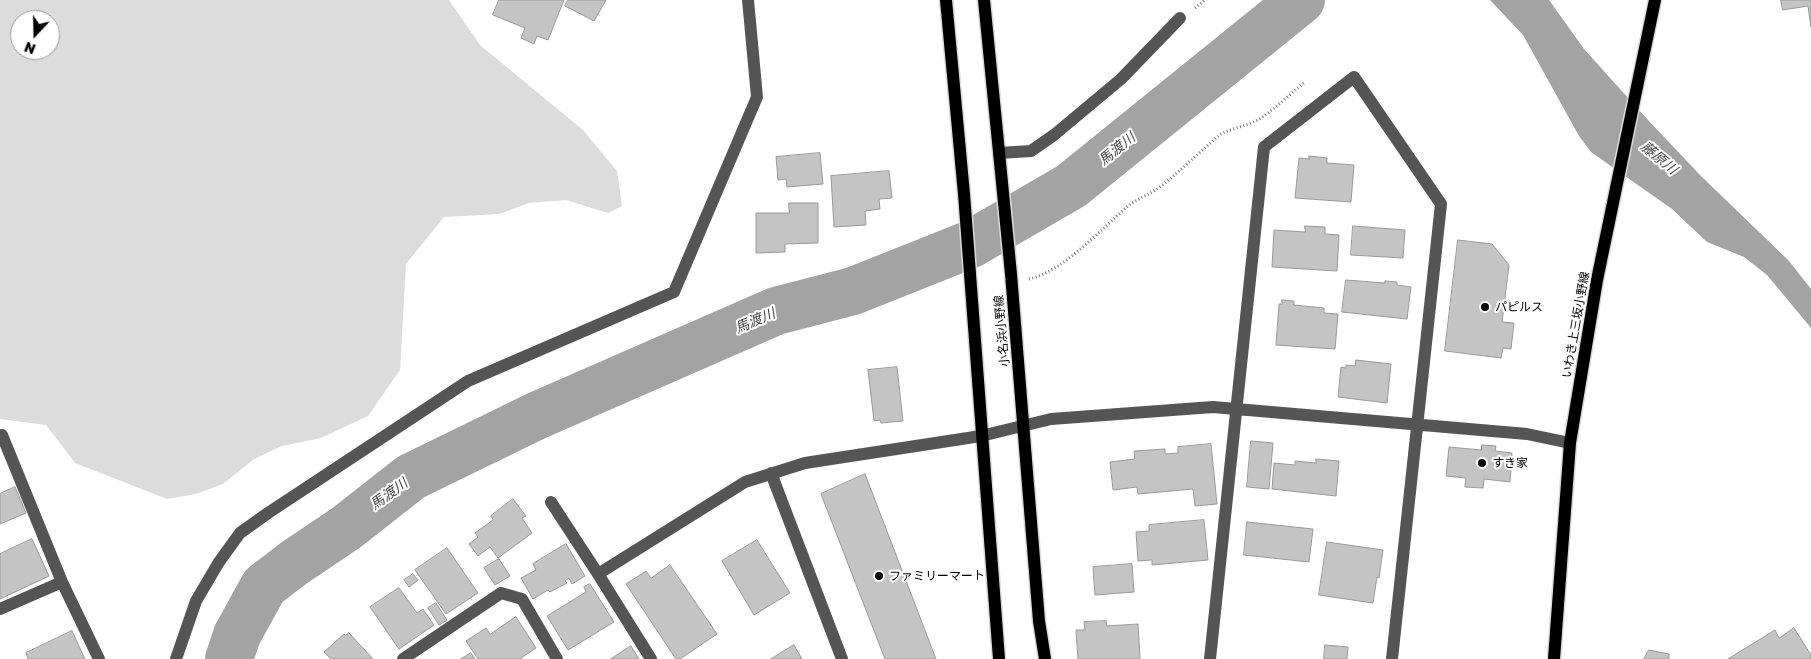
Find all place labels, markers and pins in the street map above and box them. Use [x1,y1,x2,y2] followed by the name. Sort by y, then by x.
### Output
[1495,300,1543,314] place label: パピルス
[1479,301,1491,313] marker: パピルス
[1492,456,1528,470] place label: すき家
[1476,457,1488,469] marker: すき家
[889,569,985,583] place label: ファミリーマート
[873,570,885,582] marker: ファミリーマート

